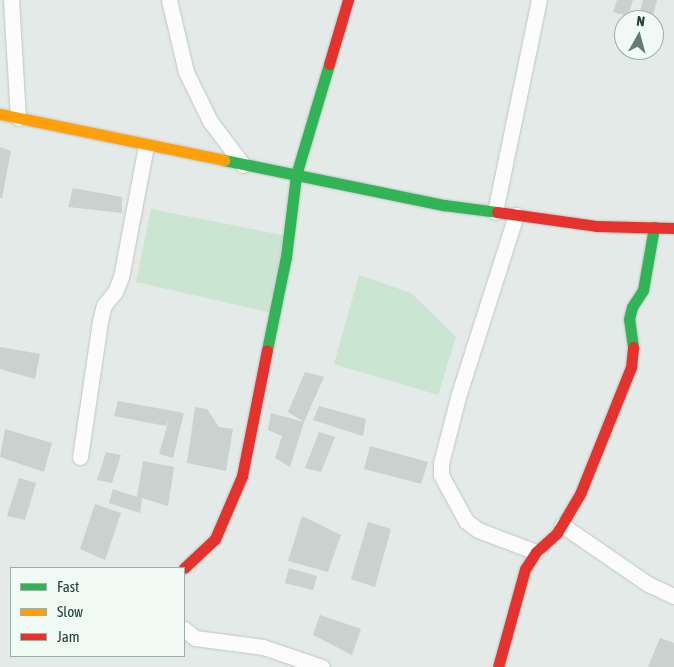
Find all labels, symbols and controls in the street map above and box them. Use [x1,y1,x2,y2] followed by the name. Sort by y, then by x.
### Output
[614,10,664,60] north arrow
[636,13,646,30] text: N
[10,567,185,657] legend
[57,578,79,595] text: Fast
[57,603,83,620] text: Slow
[57,628,80,645] text: Jam

